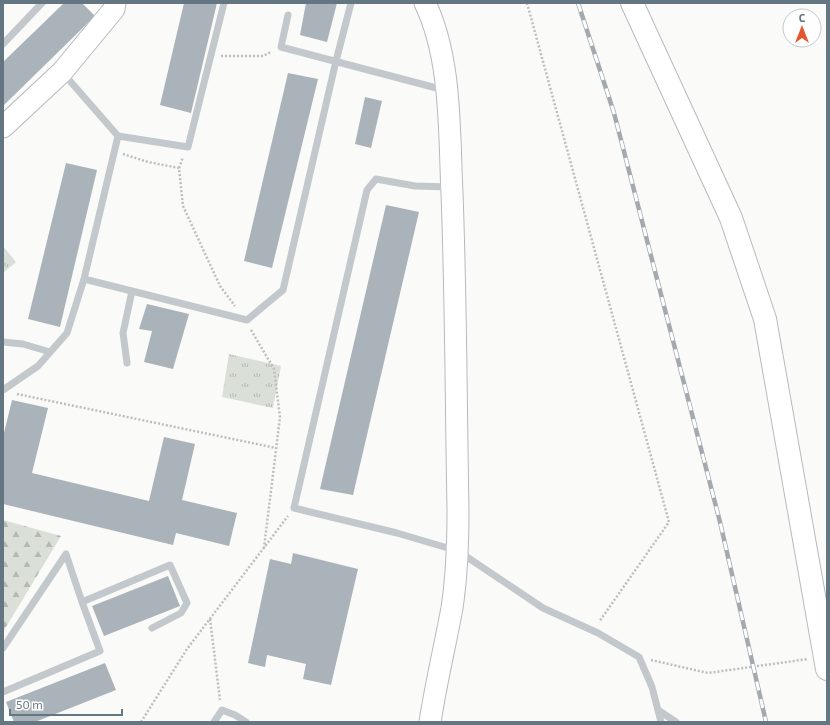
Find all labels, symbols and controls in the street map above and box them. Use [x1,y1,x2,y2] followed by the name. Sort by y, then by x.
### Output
[782,8,822,48] north arrow
[799,11,806,24] text: С
[10,691,122,717] scale bar
[16,697,43,711] text: 50 m

